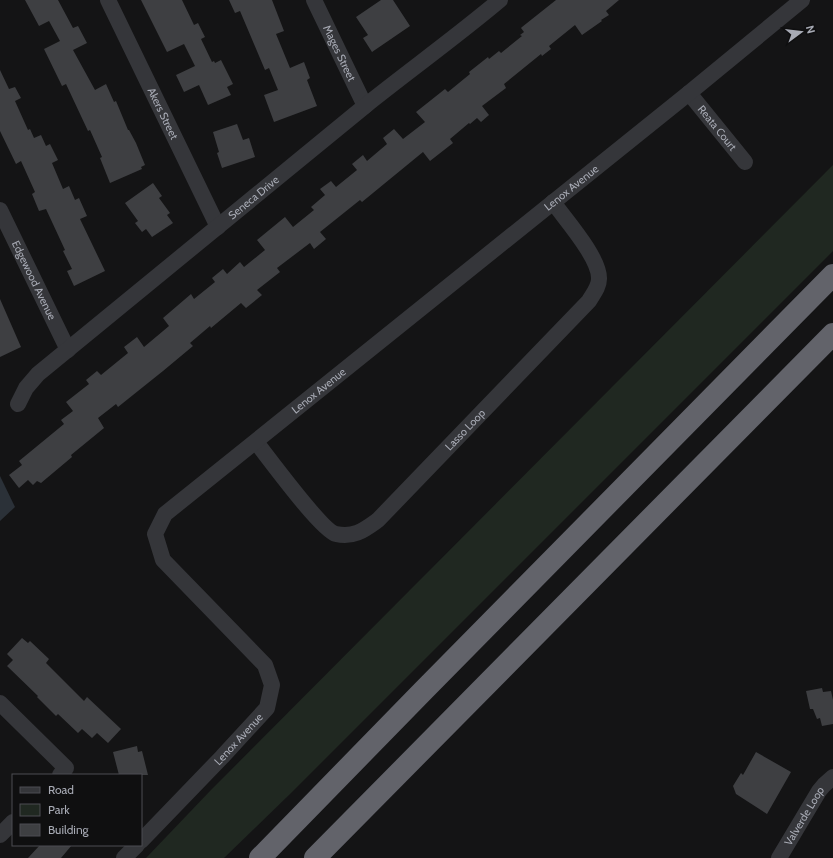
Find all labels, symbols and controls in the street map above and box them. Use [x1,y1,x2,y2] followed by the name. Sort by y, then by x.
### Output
[781,12,821,52] north arrow
[320,23,359,84] street label: Mages Street
[803,24,818,35] text: N
[144,85,182,142] street label: Akers Street
[695,102,740,154] street label: Reata Court
[541,161,601,214] street label: Lenox Avenue
[225,172,282,222] street label: Seneca Drive
[9,238,59,323] street label: Edgewood Avenue
[289,364,349,417] street label: Lenox Avenue
[442,406,488,453] street label: Lasso Loop
[211,710,266,768] street label: Lenox Avenue
[12,774,142,846] legend
[48,782,74,797] text: Road
[781,783,827,848] street label: Valverde Loop
[48,802,70,817] text: Park
[48,822,90,837] text: Building

